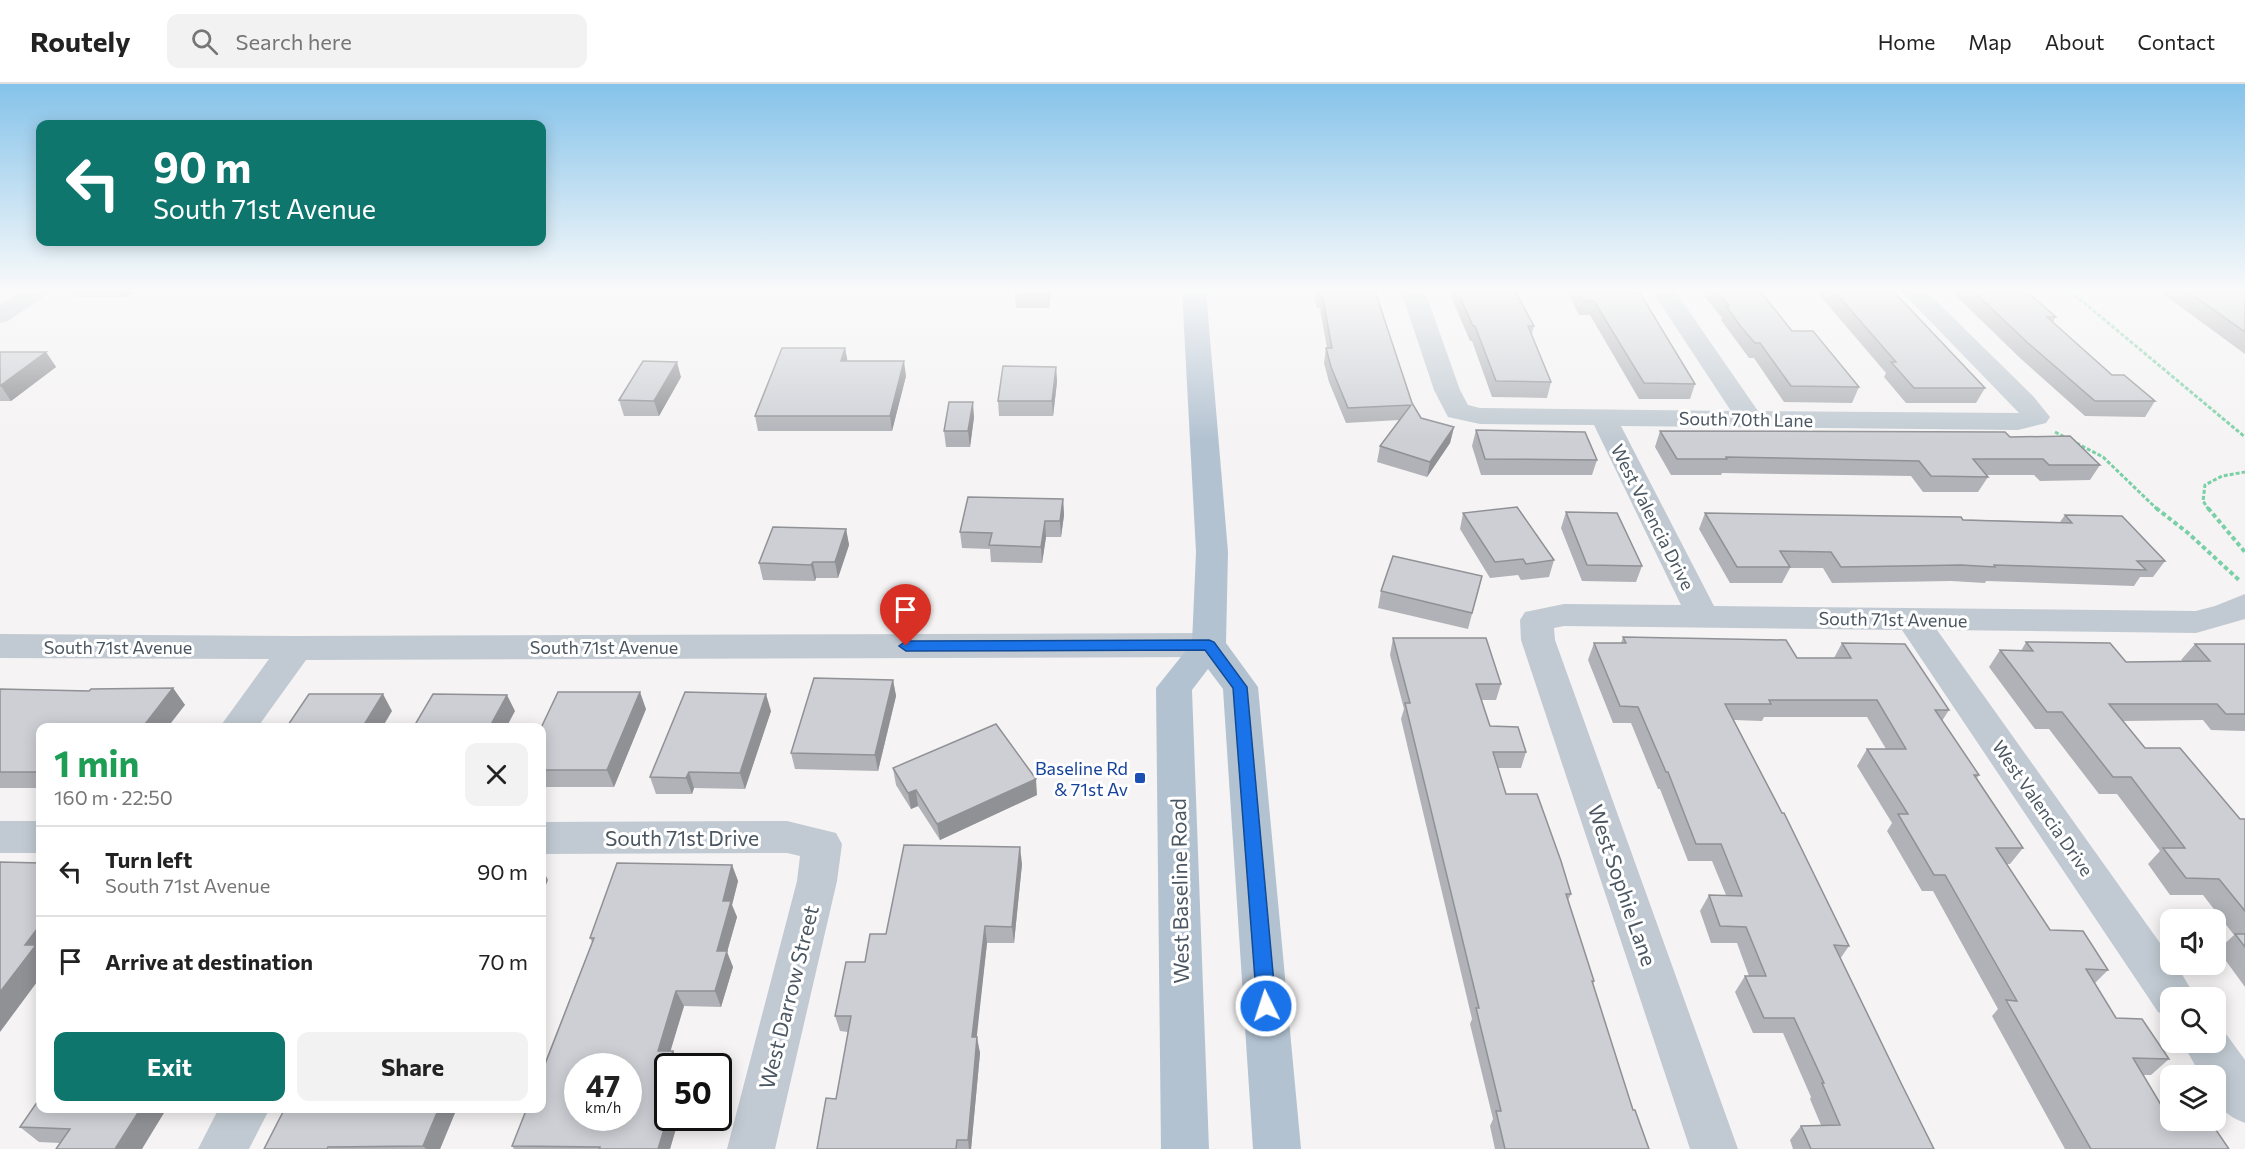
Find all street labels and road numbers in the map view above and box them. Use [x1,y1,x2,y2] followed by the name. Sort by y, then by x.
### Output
[1679,407,1813,431] street label: South 70th Lane
[1607,440,1699,594] street label: West Valencia Drive
[1818,607,1968,631] street label: South 71st Avenue
[44,636,192,658] street label: South 71st Avenue
[530,636,678,658] street label: South 71st Avenue
[1988,736,2098,880] street label: West Valencia Drive
[1165,798,1193,984] street label: West Baseline Road
[1584,801,1662,969] street label: West Sophie Lane
[605,825,759,850] street label: South 71st Drive
[753,903,823,1091] street label: West Darrow Street

